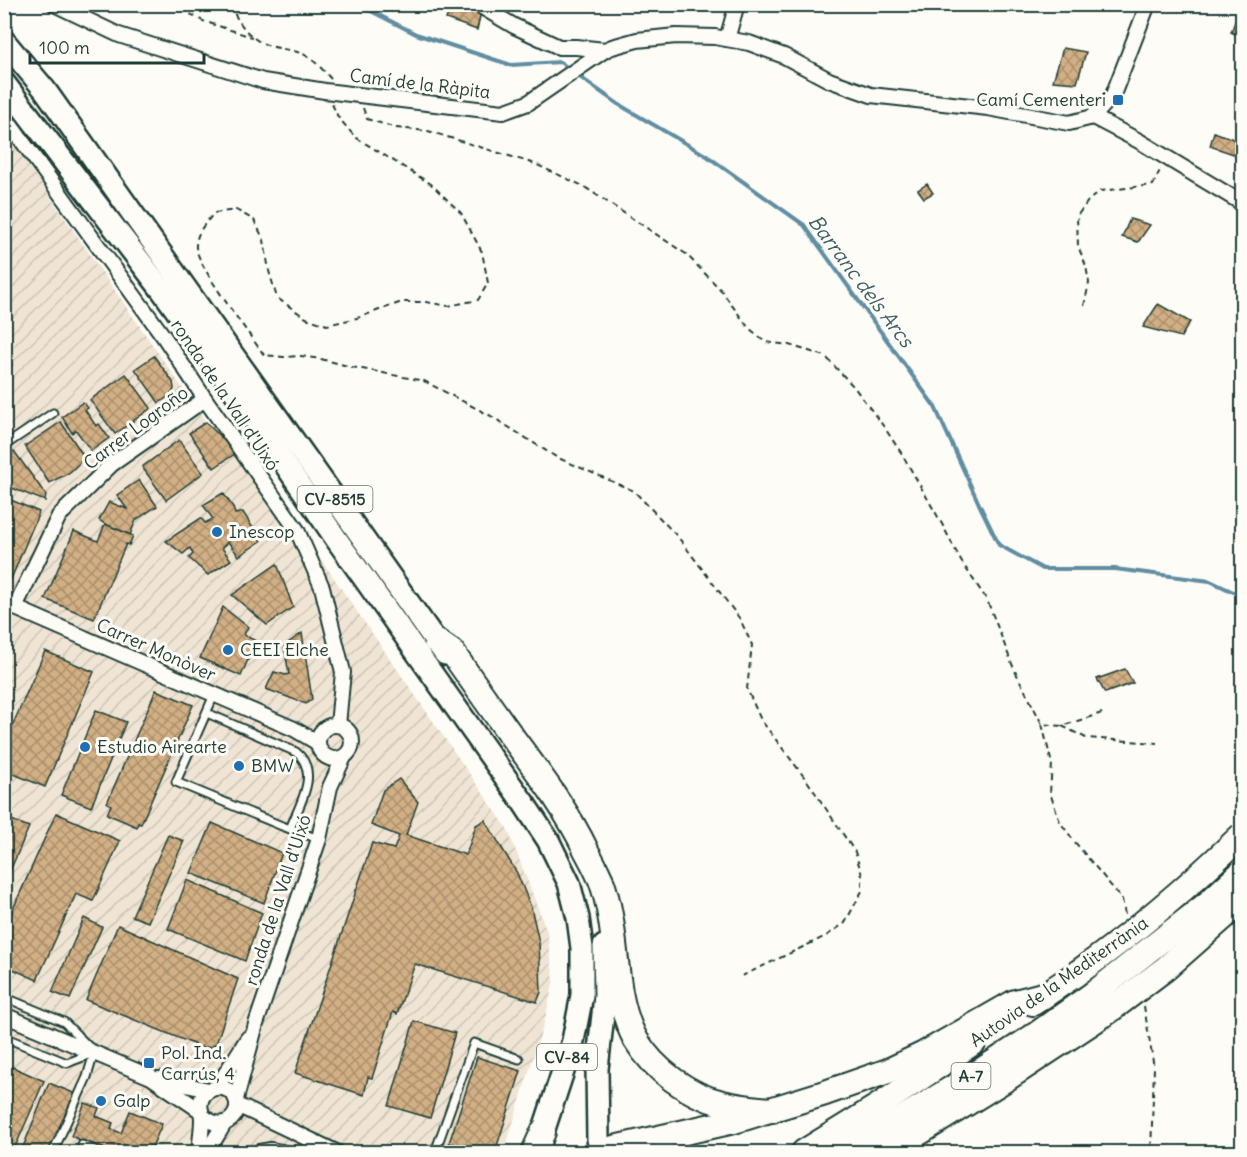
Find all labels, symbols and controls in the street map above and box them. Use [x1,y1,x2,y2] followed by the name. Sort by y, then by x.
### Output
[30,27,204,65] scale bar
[39,36,90,59] text: 100 m
[348,63,492,104] street label: Camí de la Ràpita
[976,88,1106,111] place label: Camí Cementeri
[1111,93,1125,107] marker: Camí Cementeri
[803,210,920,353] water label: Barranc dels Arcs
[166,315,285,475] street label: ronda de la Vall d'Uixó
[79,381,193,474] street label: Carrer Logroño
[298,486,372,512] road number: CV-8515
[229,520,294,543] place label: Inescop
[210,525,224,539] marker: Inescop
[93,613,220,686] street label: Carrer Monòver
[240,638,329,661] place label: CEEI Elche
[221,643,235,657] marker: CEEI Elche
[97,735,227,758] place label: Estudio Airearte
[78,740,92,754] marker: Estudio Airearte
[251,754,294,777] place label: BMW
[232,759,246,773] marker: BMW
[239,812,316,988] street label: ronda de la Vall d'Uixó
[965,911,1152,1052] street label: Autovia de la Mediterrània
[161,1041,235,1085] place label: Pol. Ind. Carrús, 4
[537,1044,597,1070] road number: CV-84
[142,1056,156,1070] marker: Pol. Ind. Carrús, 4
[952,1063,990,1089] road number: A-7
[113,1089,151,1112] place label: Galp
[94,1094,108,1108] marker: Galp

